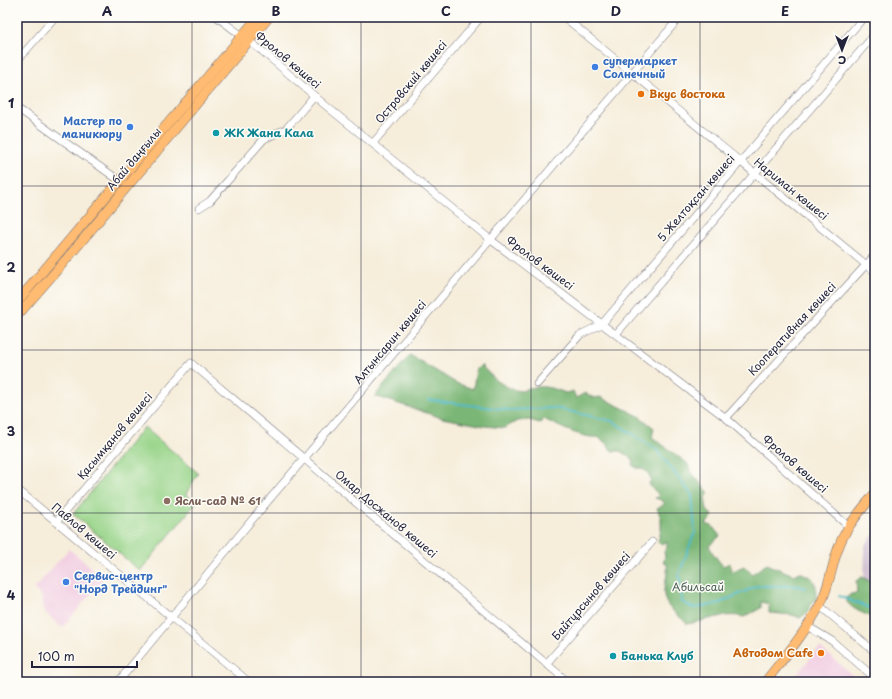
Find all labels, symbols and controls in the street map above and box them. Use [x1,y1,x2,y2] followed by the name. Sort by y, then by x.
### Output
[102,1,112,20] text: A
[272,1,281,20] text: B
[441,1,451,20] text: C
[611,1,621,20] text: D
[781,1,789,20] text: E
[252,27,325,92] street label: Фролов көшесі
[822,30,862,70] north arrow
[371,36,451,127] street label: Островский көшесі
[603,52,677,82] place label: супермаркет Солнечный
[838,52,846,69] text: С
[590,62,600,72] marker: супермаркет Солнечный
[649,85,726,102] place label: Вкус востока
[636,89,646,99] marker: Вкус востока
[8,93,14,112] text: 1
[62,112,123,142] place label: Мастер по маникюру
[125,122,135,132] marker: Мастер по маникюру
[102,124,165,194] street label: Абай даңғылы
[223,124,314,141] place label: ЖК Жана Кала
[211,128,221,138] marker: ЖК Жана Кала
[653,150,738,245] street label: 5 Желтоқсан көшесі
[751,153,832,224] street label: Нариман көшесі
[503,231,578,294] street label: Фролов көшесі
[6,257,16,276] text: 2
[744,278,840,379] street label: Кооперативная көшесі
[349,296,430,387] street label: Алтынсарин көшесі
[73,389,156,483] street label: Қасымқанов көшесі
[7,421,16,440] text: 3
[759,431,832,497] street label: Фролов көшесі
[332,466,441,561] street label: Омар Досжанов көшесі
[175,492,261,509] place label: Ясли-сад № 61
[162,496,172,506] marker: Ясли-сад № 61
[48,498,120,563] street label: Павлов көшесі
[547,548,634,644] street label: Байтұрсынов көшесі
[74,567,167,597] place label: Сервис-центр "Норд Трейдинг"
[61,577,71,587] marker: Сервис-центр "Норд Трейдинг"
[672,578,724,595] park label: Абильсай
[7,585,16,604] text: 4
[32,643,137,669] scale bar
[733,644,813,661] place label: Автодом Cafe
[38,647,75,665] text: 100 m
[621,647,694,664] place label: Банька Клуб
[816,648,826,658] marker: Автодом Cafe
[608,651,618,661] marker: Банька Клуб

